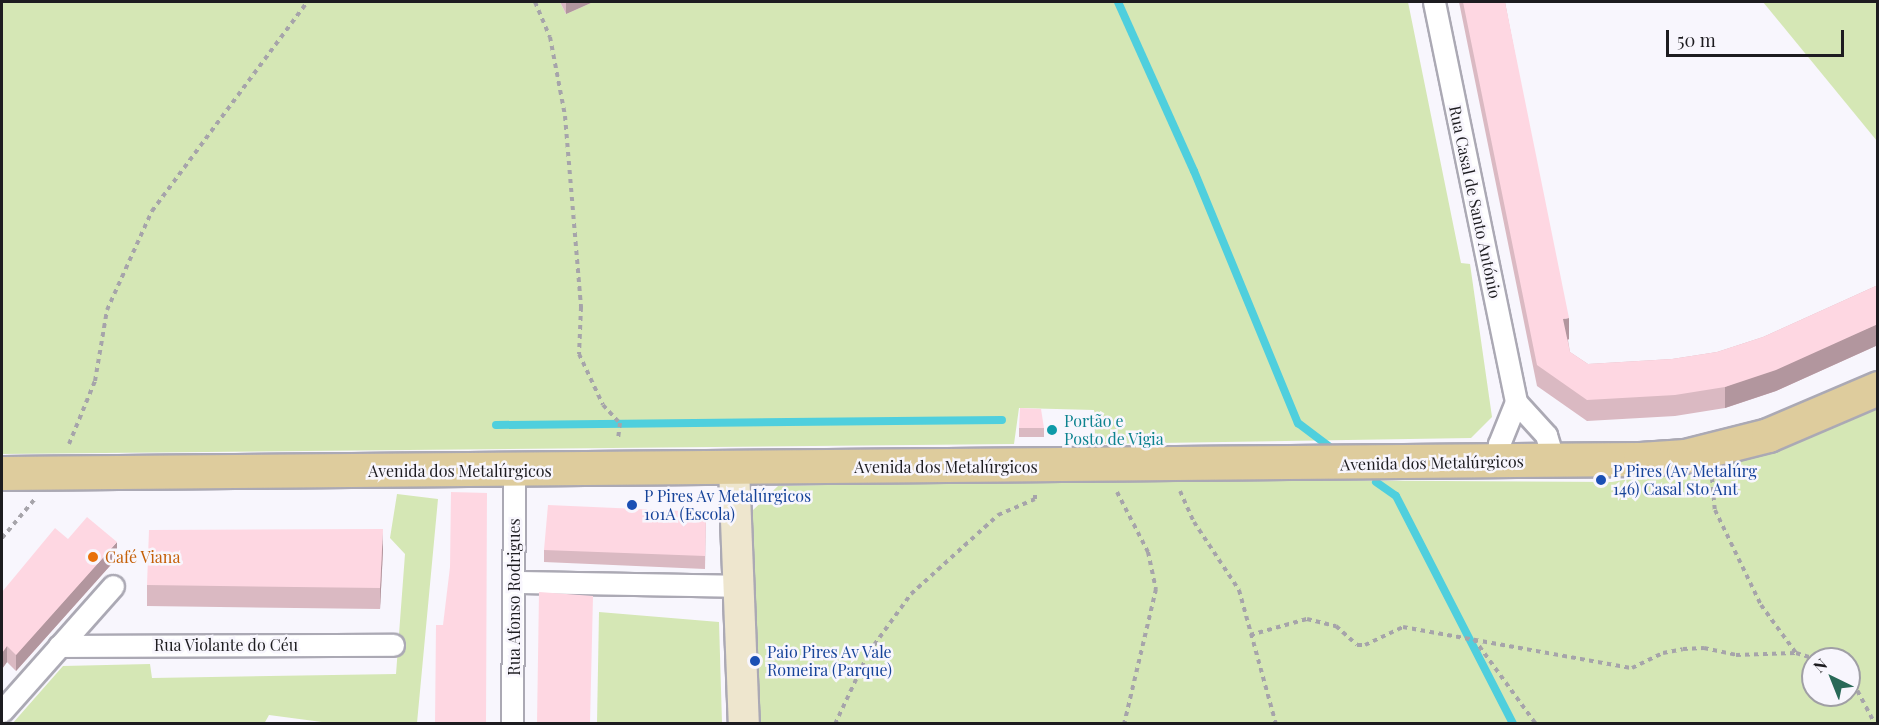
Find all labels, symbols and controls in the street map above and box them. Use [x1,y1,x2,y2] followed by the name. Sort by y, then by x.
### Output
[1669,18,1848,56] scale bar
[1677,28,1716,52] text: 50 m
[1445,104,1505,300] street label: Rua Casal de Santo António
[1064,411,1164,449] place label: Portão e Posto de Vigia
[1045,423,1059,437] marker: Portão e Posto de Vigia
[1340,452,1524,474] street label: Avenida dos Metalúrgicos
[854,457,1038,477] street label: Avenida dos Metalúrgicos
[368,461,552,481] street label: Avenida dos Metalúrgicos
[1613,461,1758,499] place label: P Pires (Av Metalúrg 146) Casal Sto Ant
[1594,473,1608,487] marker: P Pires (Av Metalúrg 146) Casal Sto Ant
[644,486,813,524] place label: P Pires Av Metalúrgicos 101A (Escola)
[625,498,639,512] marker: P Pires Av Metalúrgicos 101A (Escola)
[504,518,524,676] street label: Rua Afonso Rodrigues
[105,547,181,567] place label: Café Viana
[86,550,100,564] marker: Café Viana
[154,635,298,655] street label: Rua Violante do Céu
[767,642,893,680] place label: Paio Pires Av Vale Romeira (Parque)
[1801,647,1861,707] north arrow
[1808,653,1831,677] text: N
[748,654,762,668] marker: Paio Pires Av Vale Romeira (Parque)

